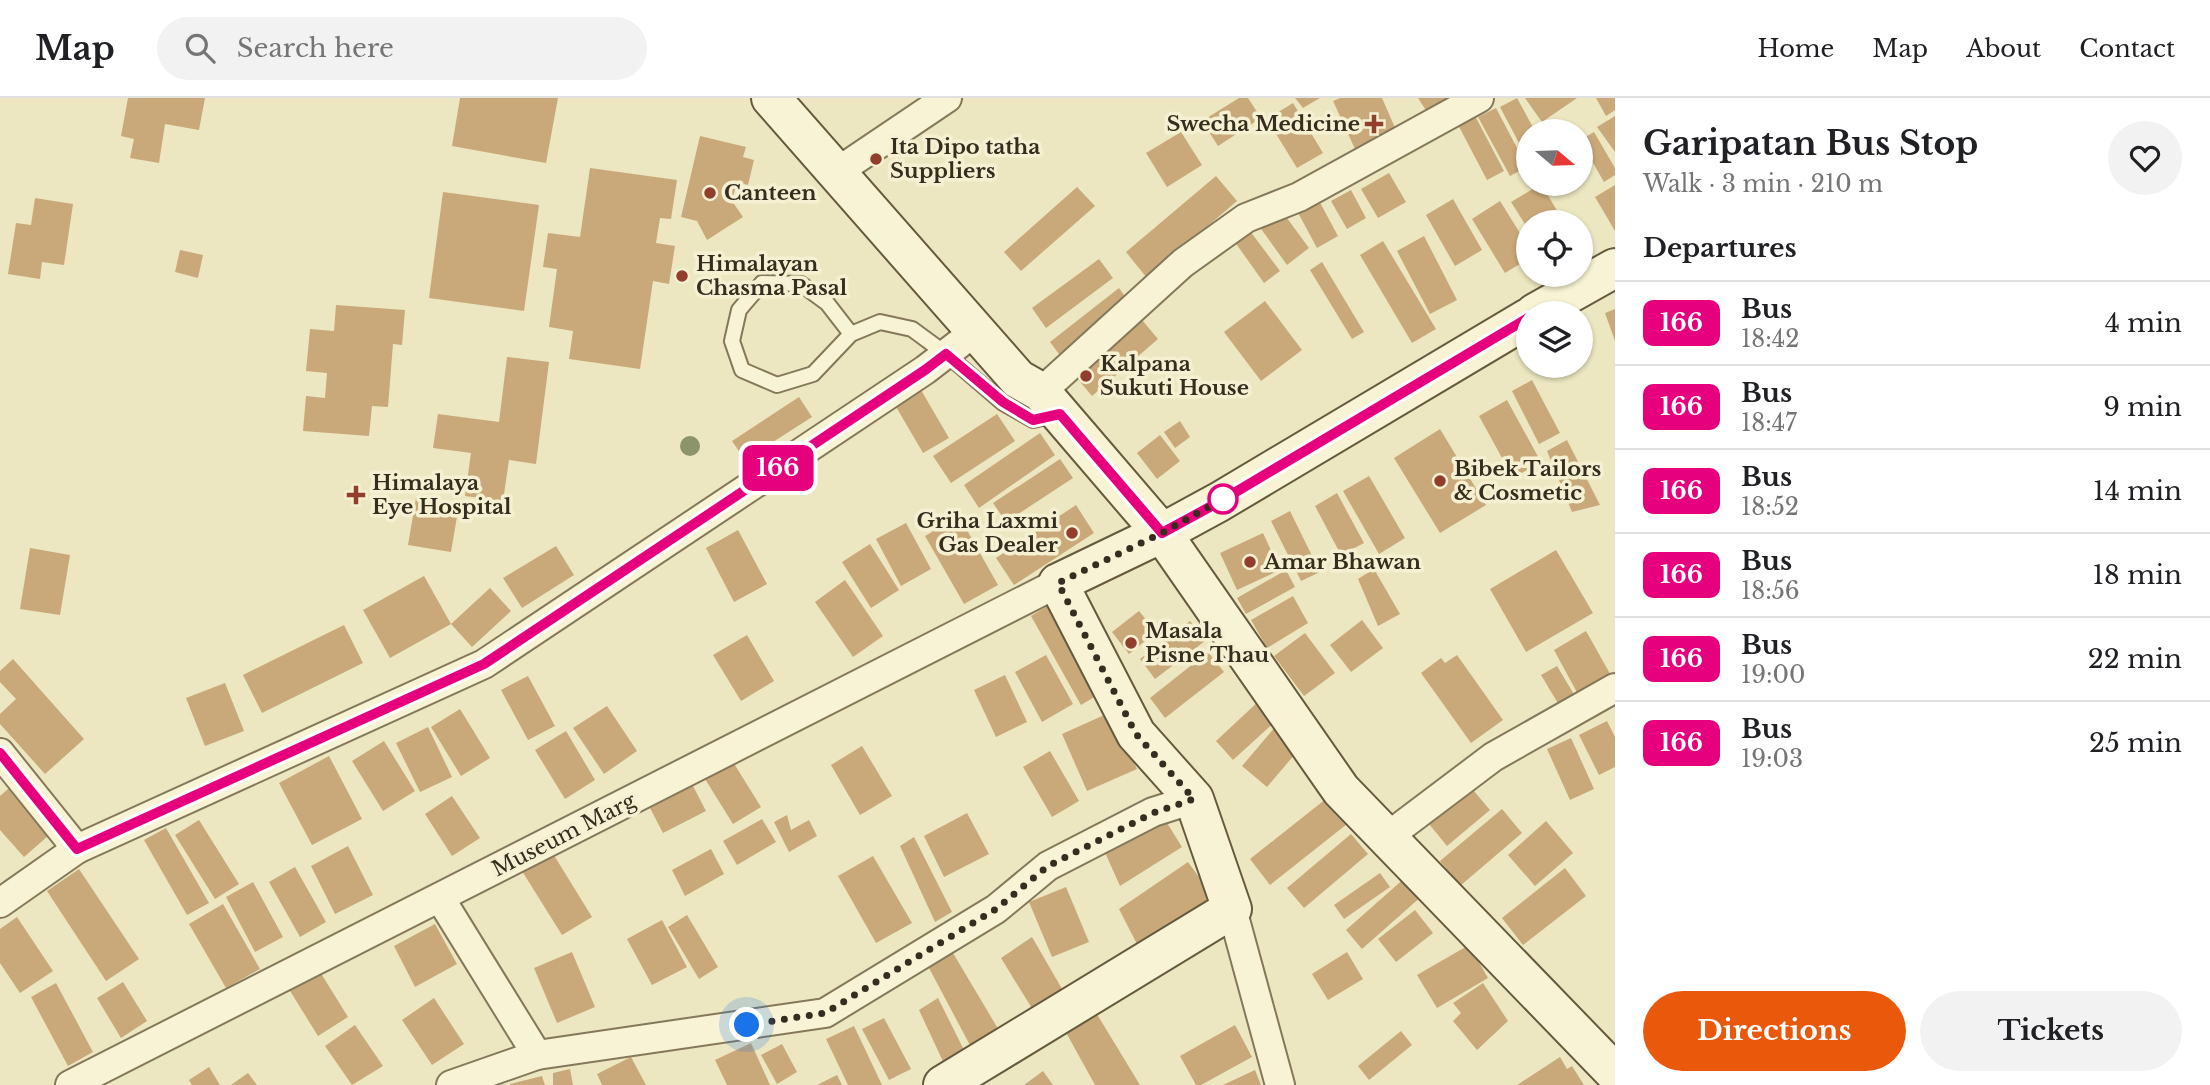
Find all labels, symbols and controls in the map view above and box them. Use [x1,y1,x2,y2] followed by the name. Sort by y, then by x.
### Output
[157,17,647,80] search box
[35,28,115,69] text: Map
[181,29,219,67] icon: search
[237,32,394,64] text: Search here
[1758,34,1834,63] text: Home
[1872,34,1928,63] text: Map
[1966,34,2041,63] text: About
[2079,34,2175,63] text: Contact
[1166,111,1360,137] place label: Swecha Medicine
[1366,116,1382,132] marker: Swecha Medicine
[1516,119,1592,196] north arrow
[1516,119,1593,378] map controls
[2108,121,2182,195] button: heart
[1643,123,1978,164] text: Garipatan Bus Stop
[890,134,1040,184] place label: Ita Dipo tatha Suppliers
[868,151,884,167] marker: Ita Dipo tatha Suppliers
[1643,170,1883,198] text: Walk · 3 min · 210 m
[724,180,816,206] place label: Canteen
[702,185,718,201] marker: Canteen
[1516,210,1593,287] button: locate
[1643,232,1797,264] text: Departures
[696,251,848,301] place label: Himalayan Chasma Pasal
[674,268,690,284] marker: Himalayan Chasma Pasal
[1741,293,1792,325] text: Bus
[1516,301,1593,378] button: layers
[2105,307,2182,339] text: 4 min
[1660,308,1703,337] text: 166
[1741,325,1799,353] text: 18:42
[1100,351,1249,401] place label: Kalpana Sukuti House
[1078,368,1094,384] marker: Kalpana Sukuti House
[1741,377,1792,409] text: Bus
[2103,391,2182,423] text: 9 min
[1660,392,1703,421] text: 166
[1741,409,1797,437] text: 18:47
[738,445,818,491] line badge: 166
[757,453,799,482] text: 166
[1454,456,1601,506] place label: Bibek Tailors & Cosmetic
[1741,461,1792,493] text: Bus
[372,470,512,520] place label: Himalaya Eye Hospital
[1432,473,1448,489] marker: Bibek Tailors & Cosmetic
[2093,475,2182,507] text: 14 min
[1660,476,1703,505] text: 166
[1208,484,1238,514] unlabelled marker
[346,485,366,505] marker: Himalaya Eye Hospital
[1741,493,1799,521] text: 18:52
[917,508,1059,558] place label: Griha Laxmi Gas Dealer
[1064,525,1080,541] marker: Griha Laxmi Gas Dealer
[1741,545,1792,577] text: Bus
[1263,549,1421,575] place label: Amar Bhawan
[1242,554,1258,570] marker: Amar Bhawan
[2093,559,2182,591] text: 18 min
[1660,560,1703,589] text: 166
[1741,577,1800,605] text: 18:56
[1145,618,1269,668] place label: Masala Pisne Thau
[1741,629,1792,661] text: Bus
[1123,635,1139,651] marker: Masala Pisne Thau
[2088,643,2182,675] text: 22 min
[1660,644,1703,673] text: 166
[1741,661,1805,689] text: 19:00
[1741,713,1792,745] text: Bus
[2089,727,2182,759] text: 25 min
[1660,728,1703,757] text: 166
[1741,745,1803,773] text: 19:03
[488,787,641,882] street label: Museum Marg
[1643,991,1906,1071] button: Directions
[1920,991,2182,1071] button: Tickets
[729,1007,764,1042] your location

